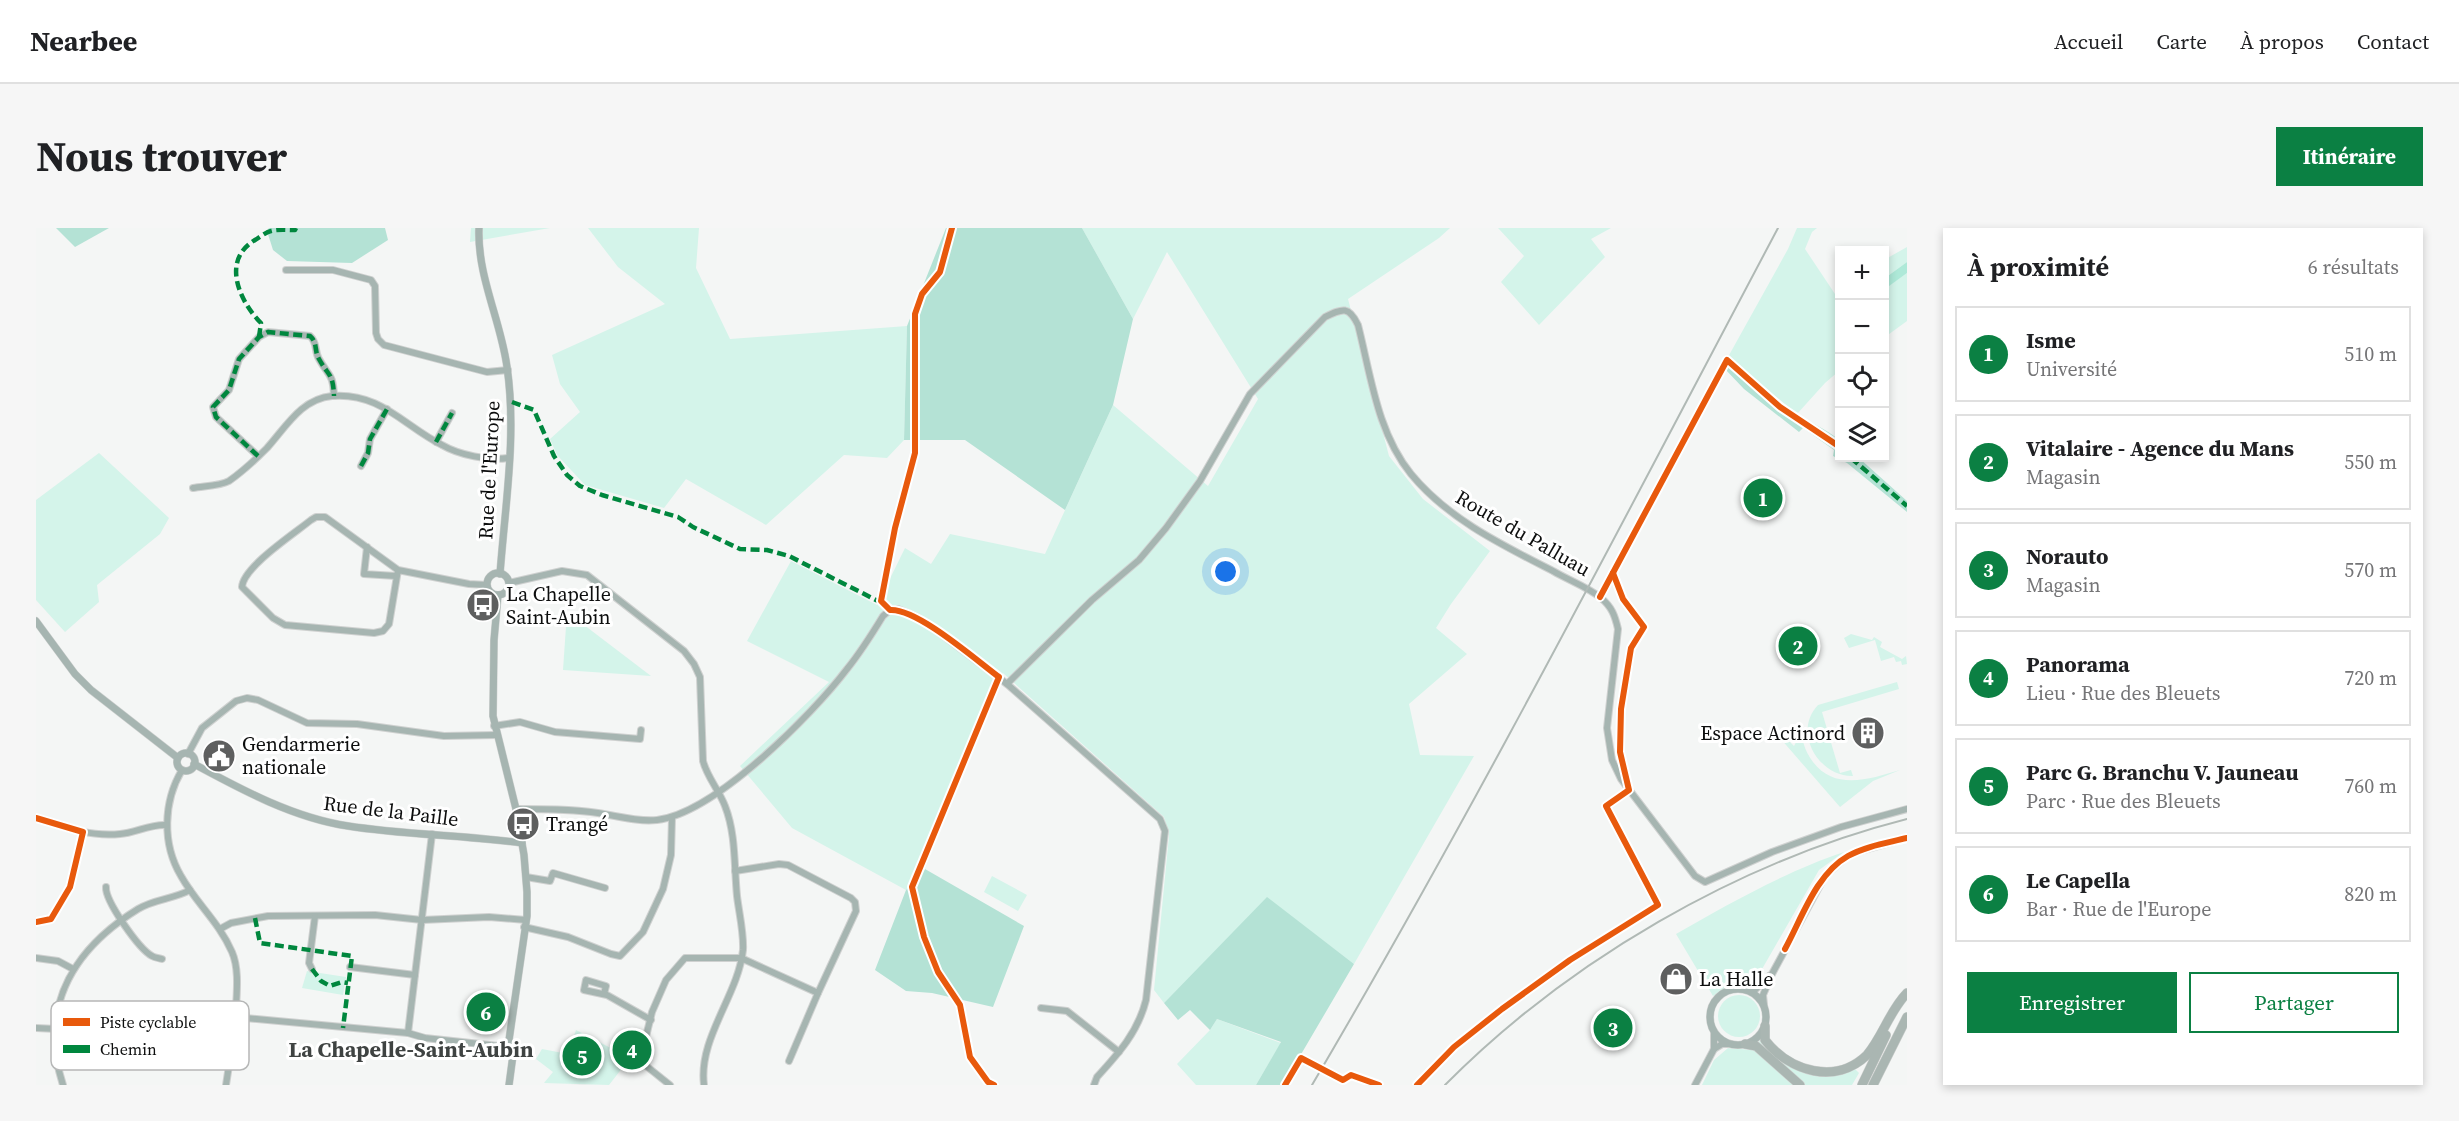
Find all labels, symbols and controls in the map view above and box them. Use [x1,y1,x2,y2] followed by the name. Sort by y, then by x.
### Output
[30,22,137,60] text: Nearbee
[2054,27,2123,56] text: Accueil
[2156,27,2207,56] text: Carte
[2240,27,2324,56] text: À propos
[2357,27,2429,56] text: Contact
[36,127,287,185] text: Nous trouver
[2276,127,2423,186] button: Itinéraire
[1835,246,1889,462] map controls
[1835,246,1889,300] button: +
[1967,249,2109,285] text: À proximité
[2308,253,2399,281] text: 6 résultats
[1835,300,1889,354] button: −
[2026,325,2076,355] text: Isme
[1983,340,1994,368] text: 1
[2344,340,2397,368] text: 510 m
[1835,354,1889,408] button: locate
[2026,355,2117,383] text: Université
[471,400,507,540] street label: Rue de l'Europe
[1835,408,1889,462] button: layers
[2026,433,2294,463] text: Vitalaire - Agence du Mans
[1983,448,1994,476] text: 2
[2344,448,2397,476] text: 550 m
[2026,463,2101,491] text: Magasin
[1744,476,1782,520] pin: 1
[1451,483,1595,583] street label: Route du Palluau
[2026,541,2108,571] text: Norauto
[1983,556,1994,584] text: 3
[2344,556,2397,584] text: 570 m
[1211,557,1240,586] your location
[2026,571,2101,599] text: Magasin
[506,580,611,631] place label: La Chapelle Saint-Aubin
[465,587,501,623] bus stop icon: La Chapelle Saint-Aubin
[1778,624,1818,668] pin: 2
[2026,649,2130,679] text: Panorama
[1983,664,1994,692] text: 4
[2344,664,2397,692] text: 720 m
[2026,679,2220,707] text: Lieu · Rue des Bleuets
[1850,715,1886,751] building icon: Espace Actinord
[1700,719,1846,747] place label: Espace Actinord
[242,730,360,781] place label: Gendarmerie nationale
[201,738,237,774] public building icon: Gendarmerie nationale
[2026,757,2299,787] text: Parc G. Branchu V. Jauneau
[1983,772,1994,800] text: 5
[2344,772,2397,800] text: 760 m
[2026,787,2221,815] text: Parc · Rue des Bleuets
[322,789,460,833] street label: Rue de la Paille
[505,806,541,842] bus stop icon: Trangé
[546,810,608,838] place label: Trangé
[2026,865,2130,895] text: Le Capella
[1983,880,1994,908] text: 6
[2344,880,2397,908] text: 820 m
[2026,895,2211,923] text: Bar · Rue de l'Europe
[1658,961,1694,997] shop icon: La Halle
[1699,965,1773,993] place label: La Halle
[1967,972,2177,1033] button: Enregistrer
[2189,972,2399,1033] button: Partager
[466,990,506,1034] pin: 6
[51,1001,249,1070] legend
[1594,1006,1632,1050] pin: 3
[100,1011,196,1033] text: Piste cyclable
[612,1028,652,1072] pin: 4
[288,1034,534,1064] district label: La Chapelle-Saint-Aubin
[562,1034,602,1078] pin: 5
[100,1038,157,1060] text: Chemin

